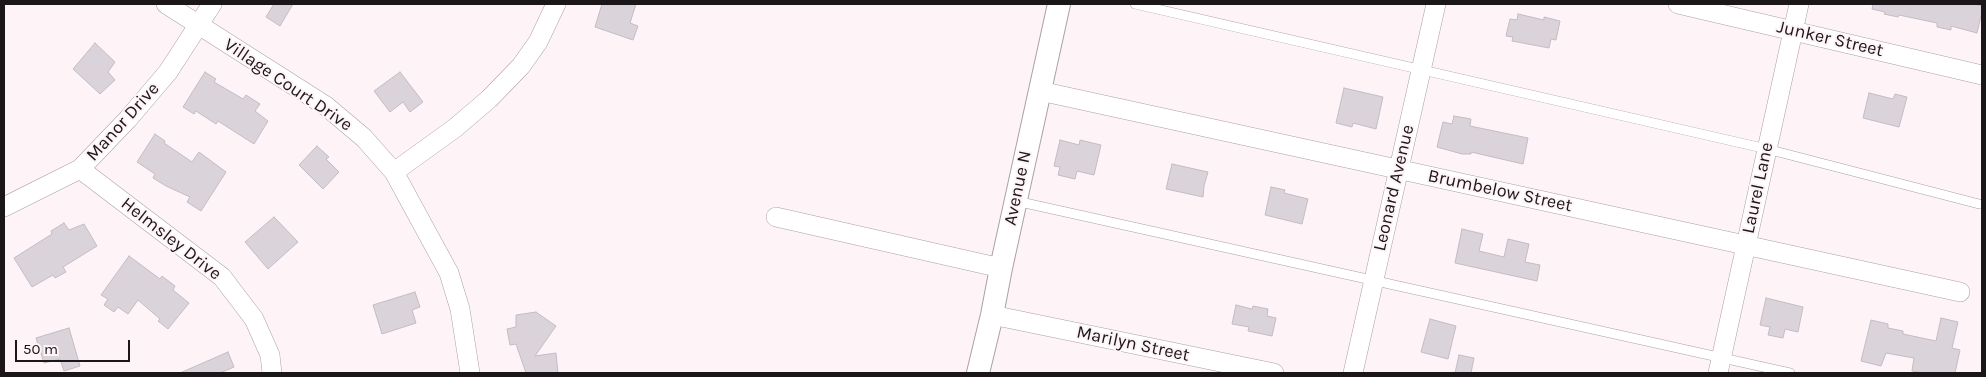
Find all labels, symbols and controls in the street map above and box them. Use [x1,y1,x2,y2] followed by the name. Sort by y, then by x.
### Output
[1775,16,1885,62] street label: Junker Street
[220,34,356,136] street label: Village Court Drive
[82,78,164,166] street label: Manor Drive
[1369,123,1419,253] street label: Leonard Avenue
[1738,140,1778,236] street label: Laurel Lane
[1000,149,1036,227] street label: Avenue N
[1426,165,1574,217] street label: Brumbelow Street
[116,193,226,285] street label: Helmsley Drive
[1075,321,1191,367] street label: Marilyn Street
[18,330,132,362] scale bar
[23,340,58,358] text: 50 m

